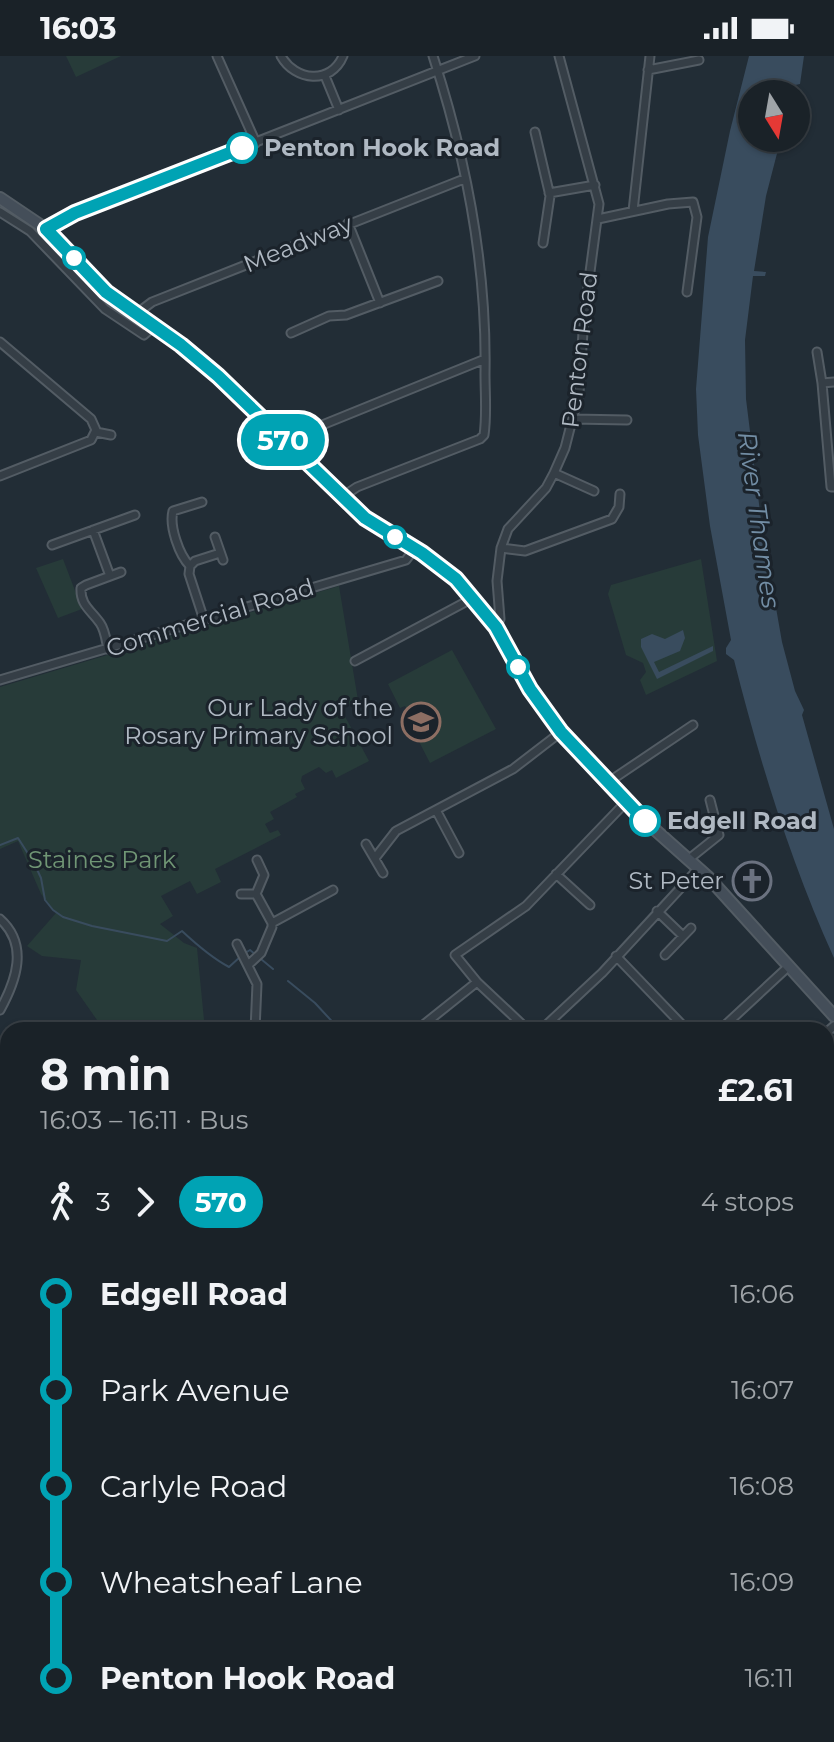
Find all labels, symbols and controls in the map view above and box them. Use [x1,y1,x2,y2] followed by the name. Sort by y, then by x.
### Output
[40,10,117,47] text: 16:03
[738,80,810,152] north arrow
[738,80,810,152] map controls
[227,133,257,163] marker: Penton Hook Road
[264,133,500,162] place label: Penton Hook Road
[239,209,356,278] street label: Meadway
[63,247,85,269] unlabelled marker
[556,270,603,430] street label: Penton Road
[237,414,329,466] line badge: 570
[257,423,309,457] text: 570
[731,429,787,611] water label: River Thames
[384,526,406,548] unlabelled marker
[102,572,317,663] street label: Commercial Road
[507,656,529,678] unlabelled marker
[124,693,393,750] place label: Our Lady of the Rosary Primary School
[400,701,442,743] school or university icon: Our Lady of the Rosary Primary School
[630,806,660,836] marker: Edgell Road
[667,806,817,835] place label: Edgell Road
[28,845,177,874] park label: Staines Park
[731,860,773,902] church icon: St Peter
[628,866,724,895] place label: St Peter
[40,1047,171,1101] text: 8 min
[718,1072,794,1109] text: £2.61
[40,1104,248,1136] text: 16:03 – 16:11 · Bus
[40,1180,84,1224] icon: walk
[123,1180,167,1224] icon: forward
[195,1185,247,1219] text: 570
[96,1186,111,1218] text: 3
[701,1186,794,1218] text: 4 stops
[100,1276,288,1313] text: Edgell Road
[730,1278,794,1310] text: 16:06
[100,1372,290,1409] text: Park Avenue
[731,1374,794,1406] text: 16:07
[100,1468,287,1505] text: Carlyle Road
[729,1470,794,1502] text: 16:08
[100,1564,363,1601] text: Wheatsheaf Lane
[730,1566,794,1598] text: 16:09
[100,1660,395,1697] text: Penton Hook Road
[744,1662,794,1694] text: 16:11

